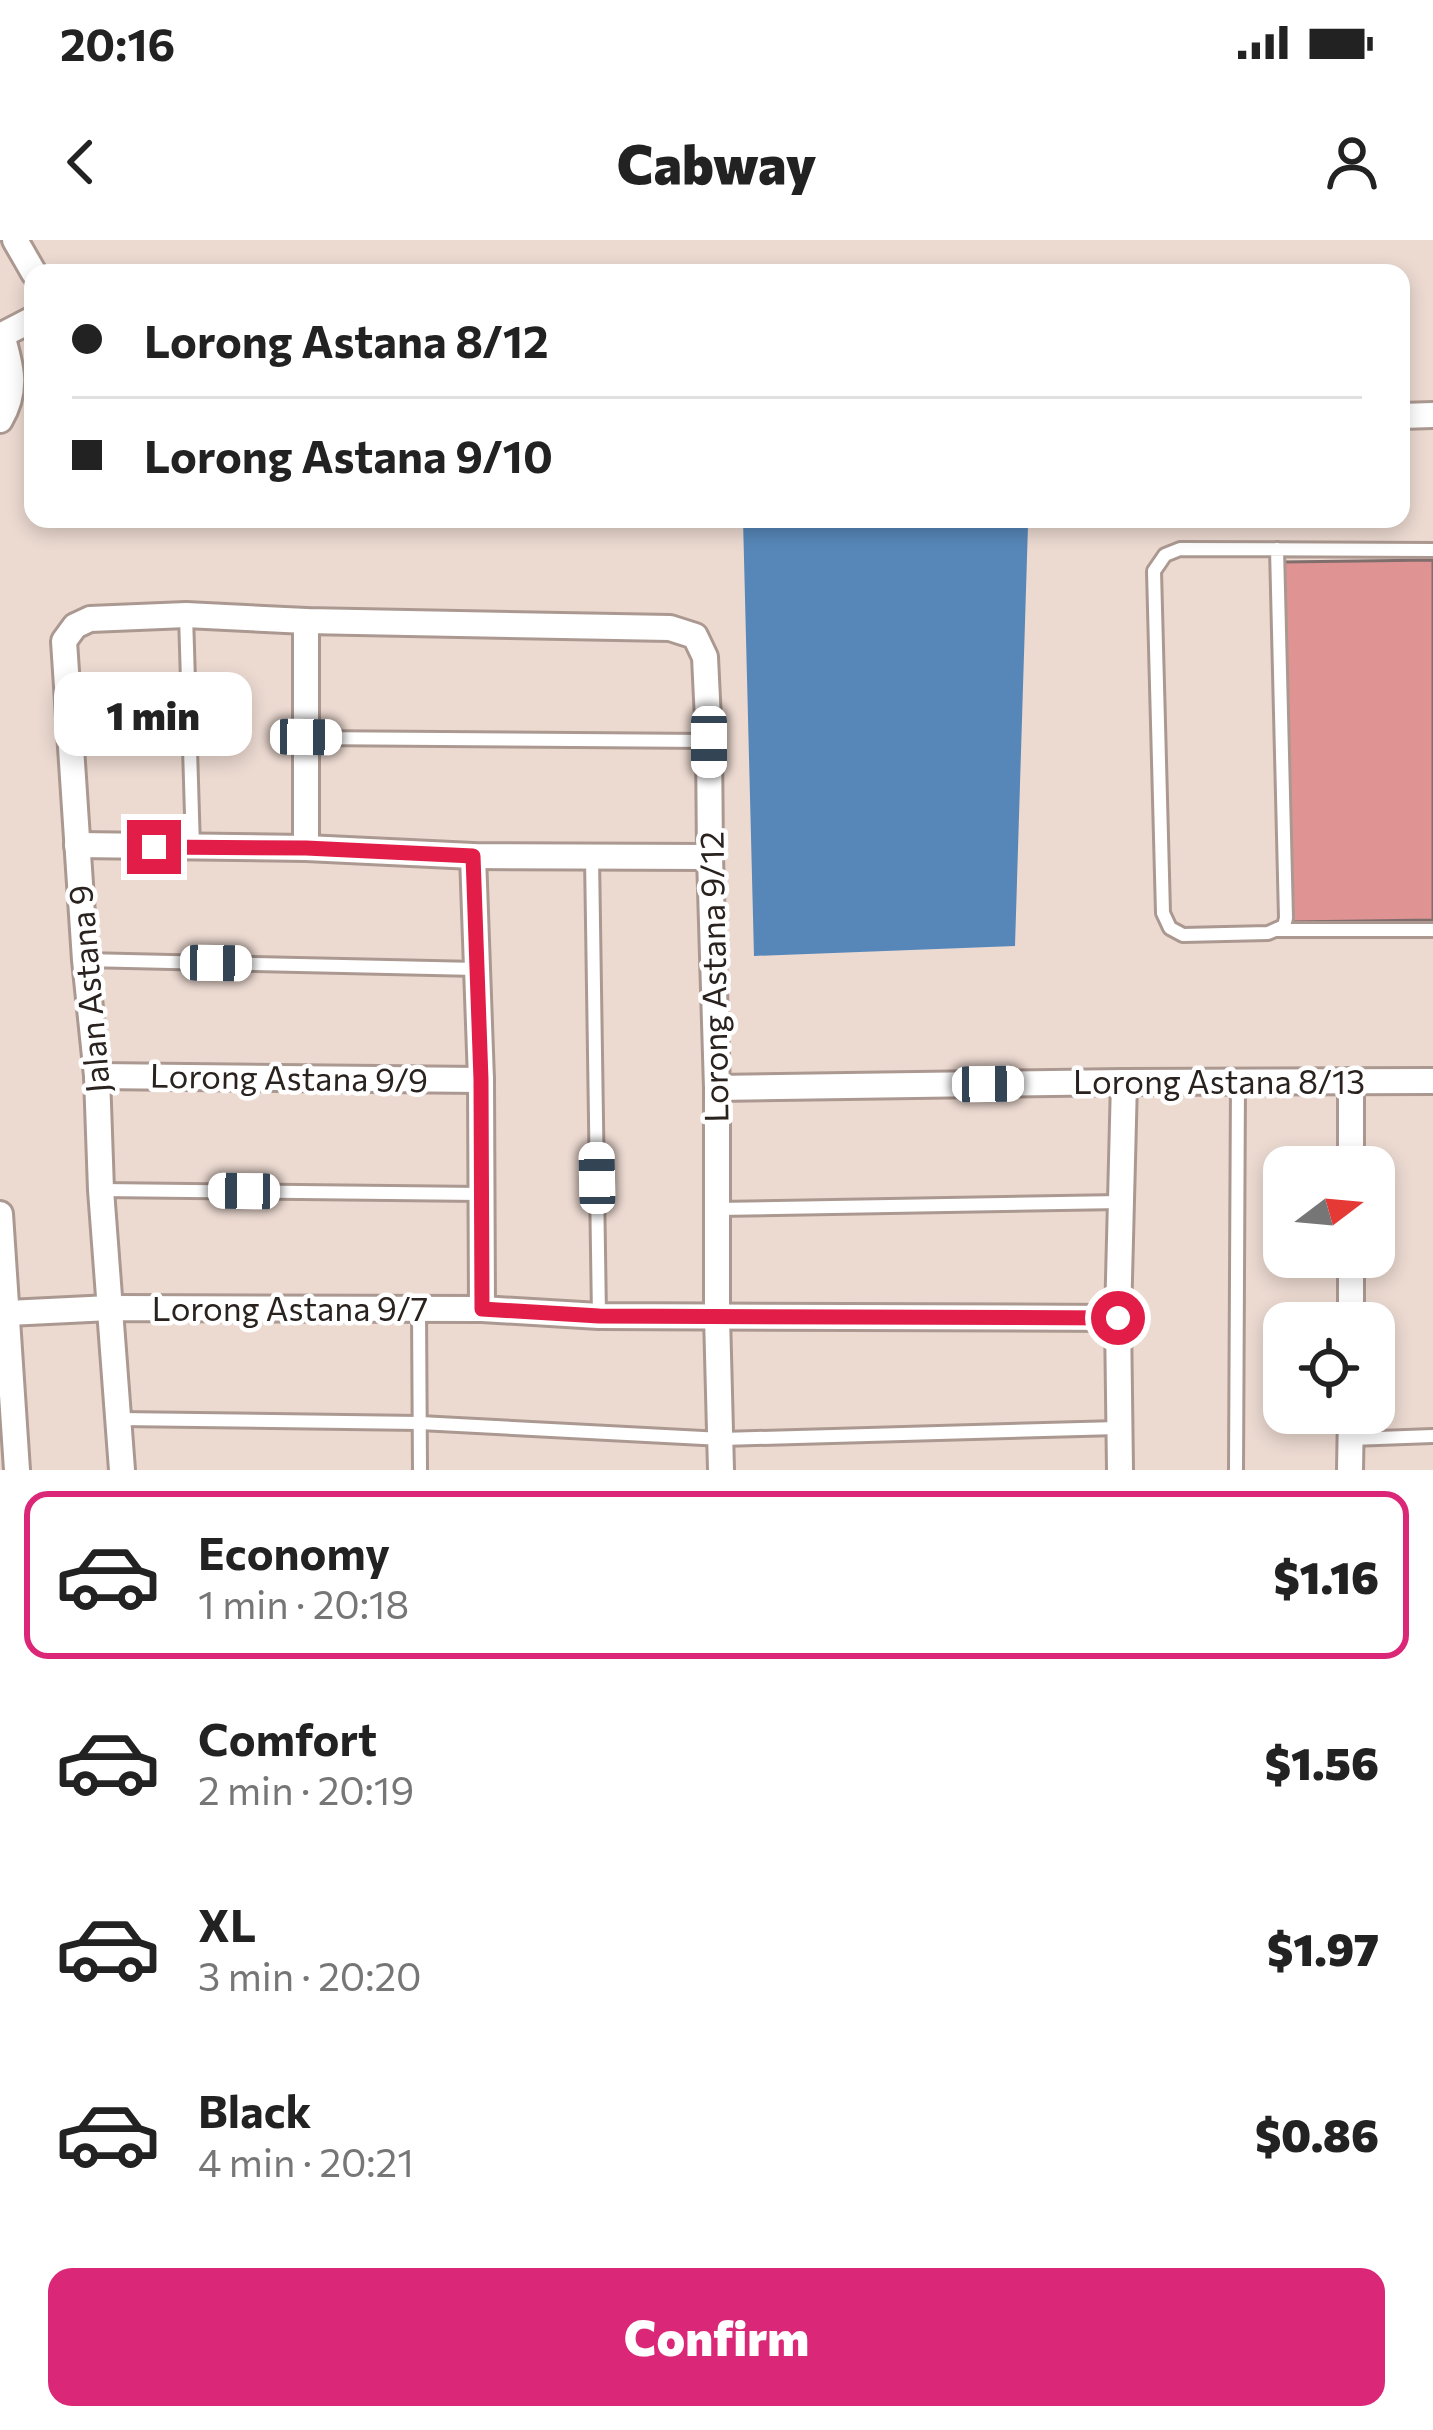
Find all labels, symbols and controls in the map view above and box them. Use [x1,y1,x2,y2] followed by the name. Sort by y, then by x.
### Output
[60,15,175,70] text: 20:16
[48,129,114,195] icon: back
[617,129,816,195] text: Cabway
[1319,129,1385,195] icon: person
[144,312,549,367] text: Lorong Astana 8/12
[144,427,553,482] text: Lorong Astana 9/10
[55,673,253,757] callout: 1 min
[106,690,200,738] text: 1 min
[691,706,727,778] car
[270,718,342,756] car
[127,820,181,874] route end
[689,831,736,1123] street label: Lorong Astana 9/12
[58,883,117,1095] street label: Jalan Astana 9
[180,944,252,982] car
[150,1054,428,1099] street label: Lorong Astana 9/9
[1073,1060,1365,1101] street label: Lorong Astana 8/13
[952,1065,1024,1103] car
[578,1142,616,1214] car
[1263,1146,1395,1278] north arrow
[1263,1146,1395,1434] map controls
[208,1172,280,1210] car
[152,1287,428,1328] street label: Lorong Astana 9/7
[1091,1291,1145,1345] route start
[1263,1302,1395,1434] button: locate
[54,1521,162,1629] icon: car
[198,1524,390,1579] text: Economy
[1273,1548,1379,1603] text: $1.16
[198,1579,409,1627] text: 1 min · 20:18
[54,1707,162,1815] icon: car
[198,1710,377,1765] text: Comfort
[1265,1734,1379,1789] text: $1.56
[198,1765,414,1813] text: 2 min · 20:19
[54,1893,162,2001] icon: car
[198,1896,256,1951] text: XL
[1267,1920,1379,1975] text: $1.97
[198,1951,421,1999] text: 3 min · 20:20
[54,2079,162,2187] icon: car
[198,2082,311,2137] text: Black
[1255,2106,1379,2161] text: $0.86
[198,2137,414,2185] text: 4 min · 20:21
[48,2268,1385,2406] button: Confirm

